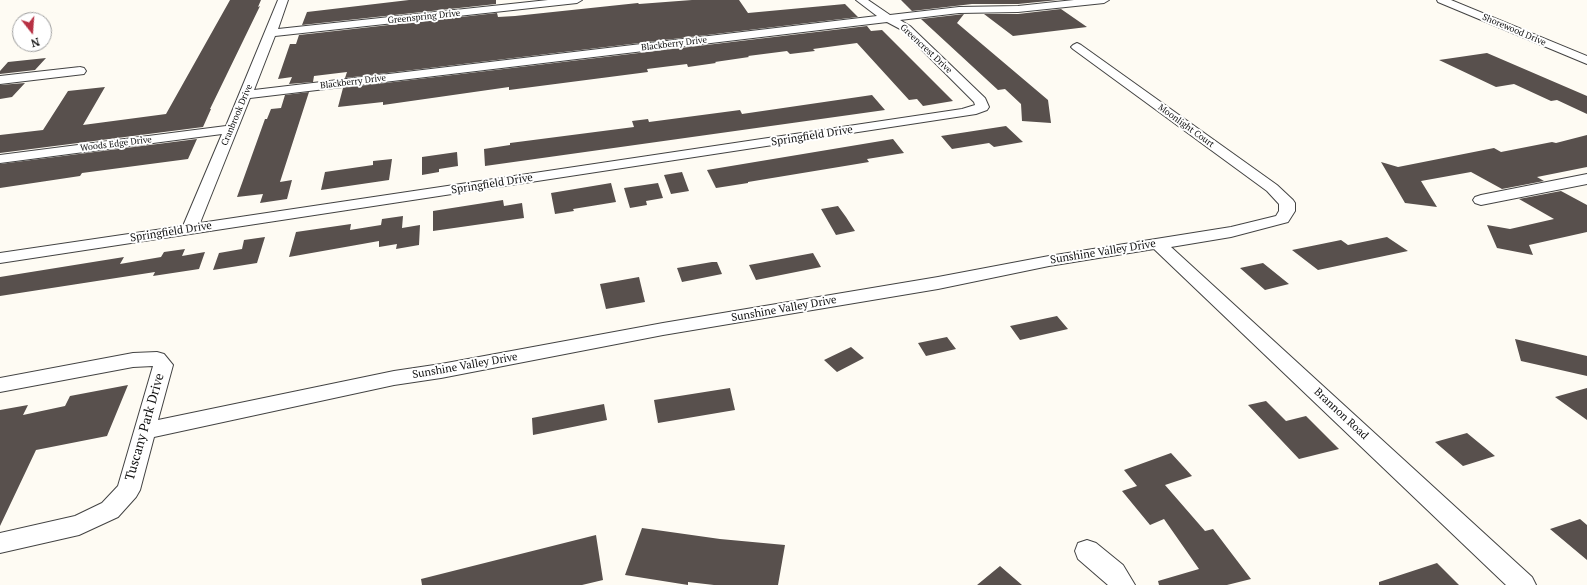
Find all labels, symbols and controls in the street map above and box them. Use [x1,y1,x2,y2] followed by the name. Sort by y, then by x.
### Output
[387,8,461,26] street label: Greenspring Drive
[12,12,52,52] north arrow
[1481,12,1547,48] street label: Shorewood Drive
[898,22,954,76] street label: Greencrest Drive
[29,35,41,50] text: N
[640,35,708,53] street label: Blackberry Drive
[319,73,387,91] street label: Blackberry Drive
[219,83,255,147] street label: Cranbrook Drive
[1156,102,1216,150] street label: Moonlight Court
[770,123,854,149] street label: Springfield Drive
[80,134,152,154] street label: Woods Edge Drive
[450,171,534,197] street label: Springfield Drive
[129,219,213,245] street label: Springfield Drive
[1049,237,1157,267] street label: Sunshine Valley Drive
[730,293,838,325] street label: Sunshine Valley Drive
[411,350,519,382] street label: Sunshine Valley Drive
[122,372,168,482] street label: Tuscany Park Drive
[1311,385,1371,443] street label: Brannon Road

